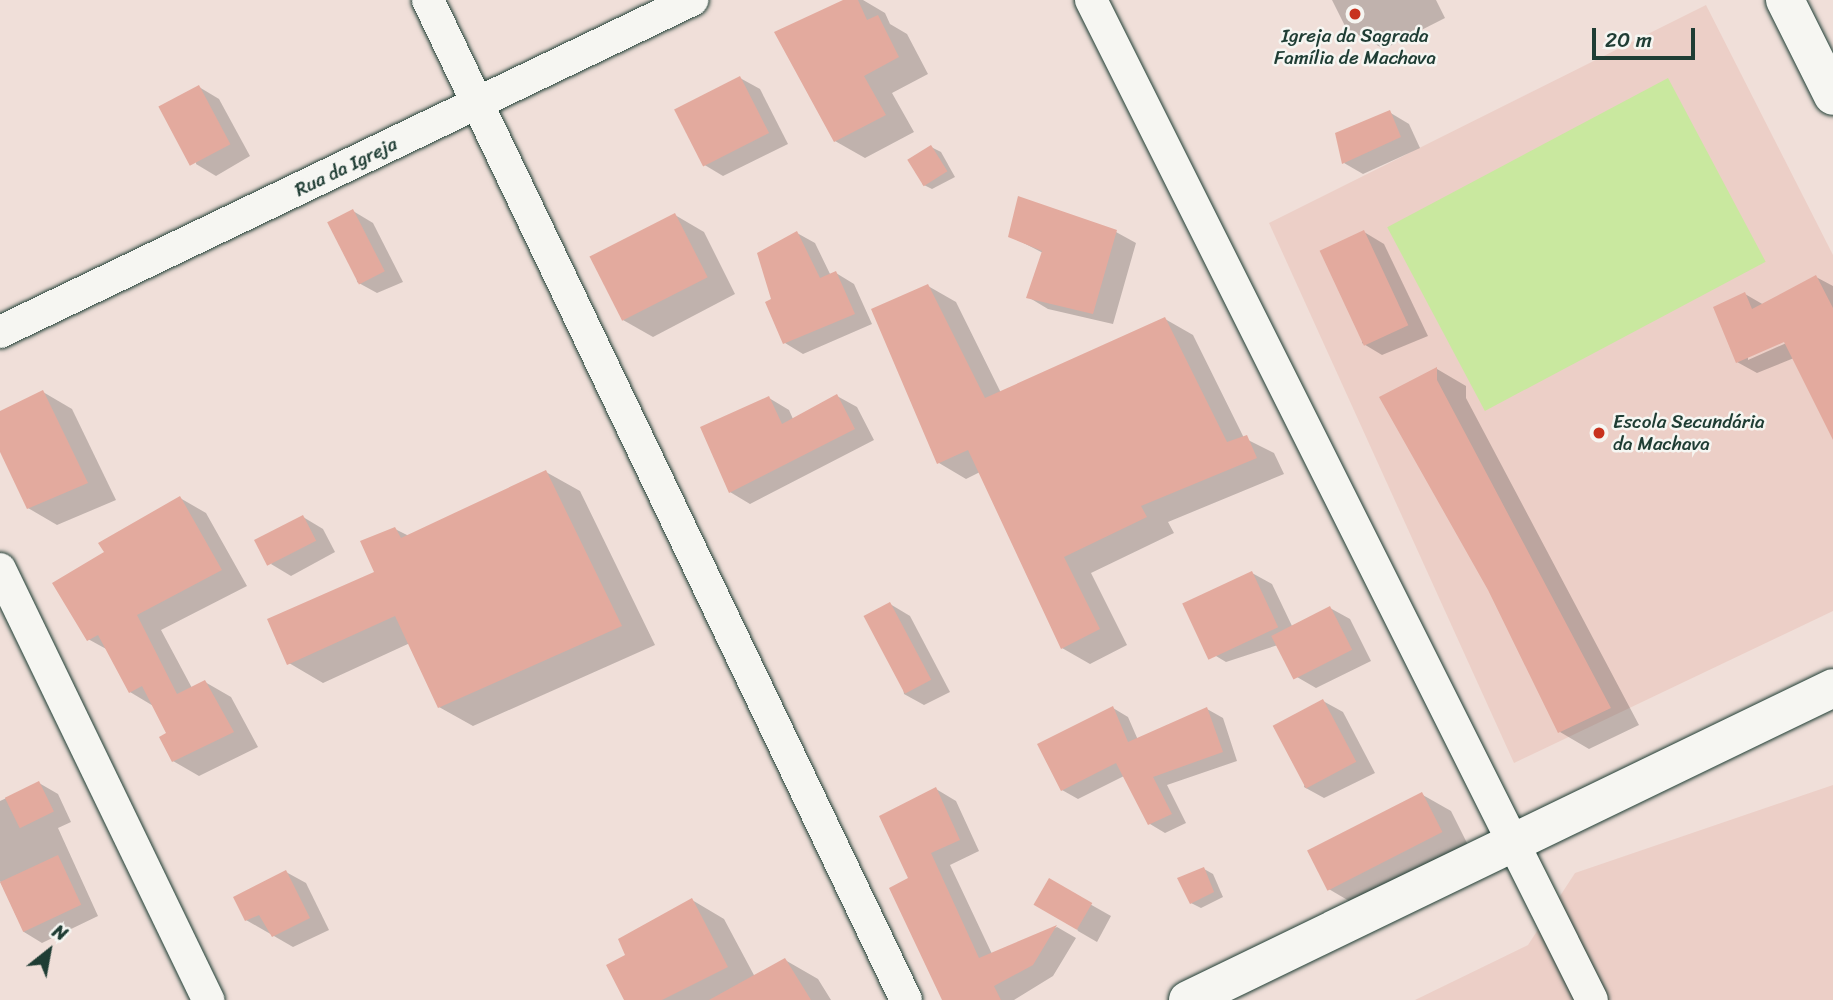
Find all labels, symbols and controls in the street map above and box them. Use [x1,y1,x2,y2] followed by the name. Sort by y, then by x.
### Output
[1347,6,1363,22] marker: Igreja da Sagrada Família de Machava
[1595,14,1698,58] scale bar
[1605,21,1652,59] text: 20 m
[1274,25,1436,69] place label: Igreja da Sagrada Família de Machava
[291,133,401,201] street label: Rua da Igreja
[1613,411,1765,455] place label: Escola Secundária da Machava
[1591,425,1607,441] marker: Escola Secundária da Machava
[46,915,74,950] text: N
[14,916,84,986] north arrow

